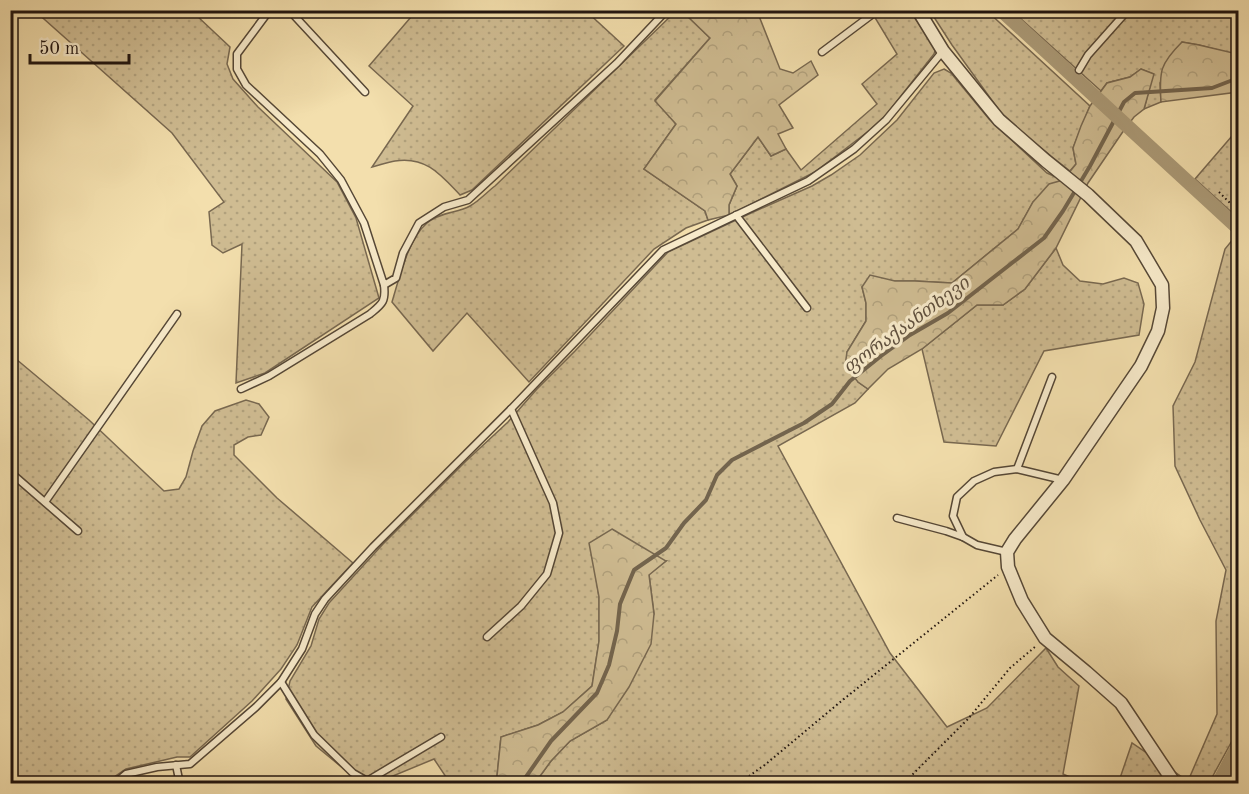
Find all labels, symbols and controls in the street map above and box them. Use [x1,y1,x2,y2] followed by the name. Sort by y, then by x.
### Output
[30,27,129,65] scale bar
[39,40,79,58] text: 50 m
[840,273,975,378] water label: ფორაქაანთხევი

